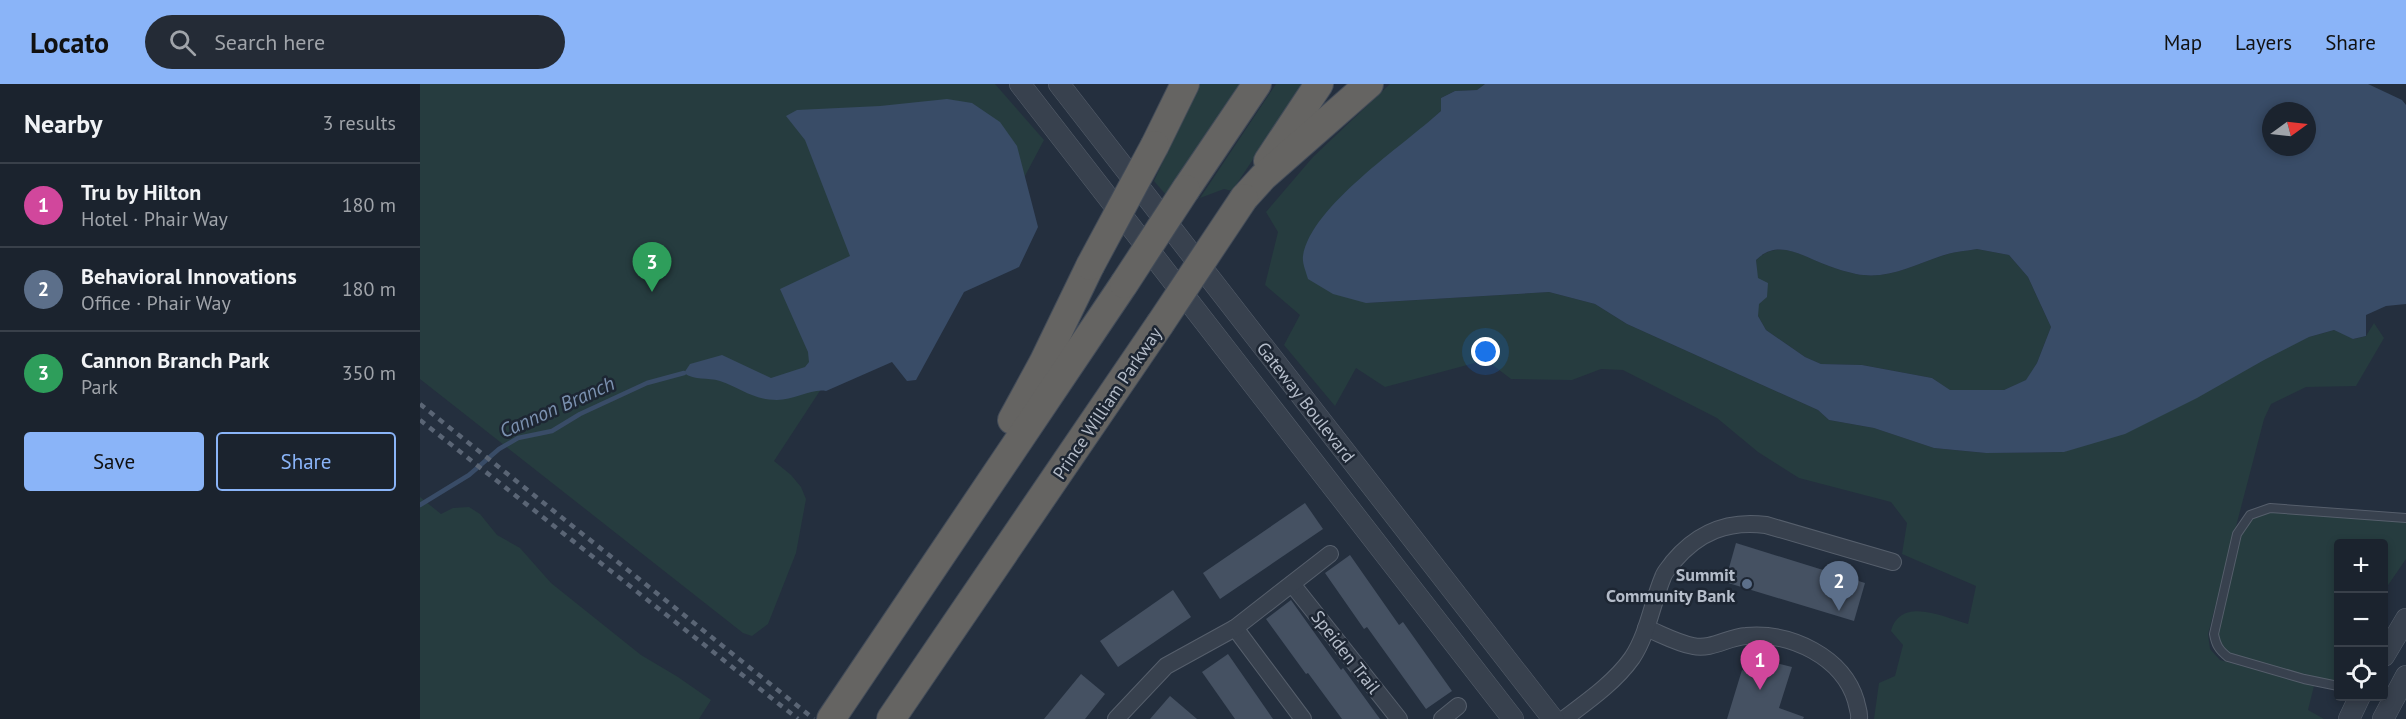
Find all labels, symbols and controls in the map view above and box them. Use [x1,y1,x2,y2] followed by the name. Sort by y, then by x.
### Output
[145,15,565,69] search box
[30,24,109,61] text: Locato
[166,26,199,59] icon: search
[214,28,325,56] text: Search here
[2164,29,2202,56] text: Map
[2235,29,2292,56] text: Layers
[2325,29,2376,56] text: Share
[2262,102,2316,156] north arrow
[24,107,102,140] text: Nearby
[323,110,396,136] text: 3 results
[81,178,201,206] text: Tru by Hilton
[38,192,49,218] text: 1
[342,192,396,218] text: 180 m
[81,206,228,232] text: Hotel · Phair Way
[632,242,672,292] pin: 3
[81,262,297,290] text: Behavioral Innovations
[38,276,49,302] text: 2
[342,276,396,302] text: 180 m
[81,290,231,316] text: Office · Phair Way
[1048,322,1167,483] street label: Prince William Parkway
[1252,337,1360,467] street label: Gateway Boulevard
[1471,337,1500,366] your location
[81,346,269,374] text: Cannon Branch Park
[38,360,49,386] text: 3
[342,360,396,386] text: 350 m
[495,370,619,444] water label: Cannon Branch
[81,374,118,400] text: Park
[24,432,204,491] button: Save
[216,432,396,491] button: Share
[2334,539,2388,701] map controls
[2334,539,2388,593] button: +
[1820,562,1858,611] pin: 2
[1606,563,1736,607] place label: Summit Community Bank
[1740,577,1754,591] marker: Summit Community Bank
[2334,593,2388,647] button: −
[1306,606,1386,699] street label: Speiden Trail
[1740,640,1780,690] pin: 1
[2334,647,2388,701] button: locate

